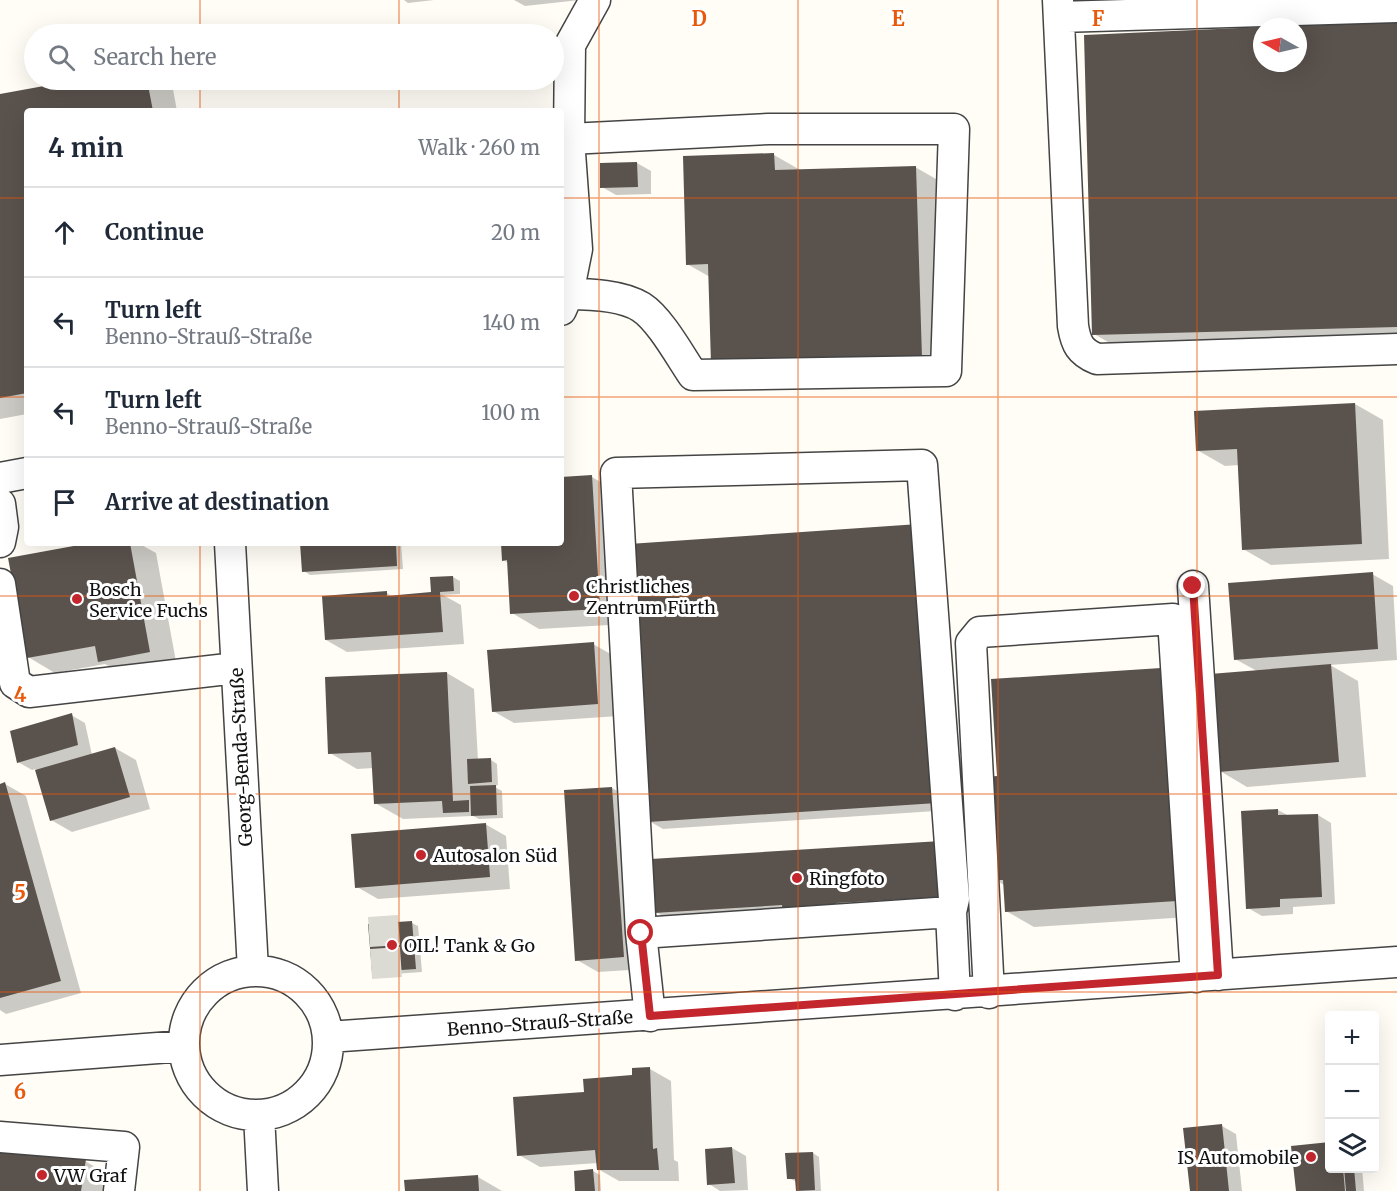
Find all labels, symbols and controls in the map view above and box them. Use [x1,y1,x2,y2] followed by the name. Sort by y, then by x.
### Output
[691,6,707,31] text: D
[891,6,905,31] text: E
[1092,6,1105,31] text: F
[1253,18,1307,72] north arrow
[24,24,564,90] search box
[45,41,78,74] icon: search
[93,43,216,71] text: Search here
[48,131,123,164] text: 4 min
[418,135,540,160] text: Walk · 260 m
[48,216,81,249] icon: ahead
[105,218,204,246] text: Continue
[491,220,540,245] text: 20 m
[105,296,202,324] text: Turn left
[48,306,81,339] icon: left
[483,310,540,335] text: 140 m
[105,324,312,349] text: Benno-Strauß-Straße
[105,386,202,414] text: Turn left
[48,396,81,429] icon: left
[481,400,540,425] text: 100 m
[105,414,312,439] text: Benno-Strauß-Straße
[48,486,81,519] icon: arrive
[105,488,329,516] text: Arrive at destination
[1179,572,1205,598] route end
[586,575,716,619] place label: Christliches Zentrum Fürth
[89,578,208,622] place label: Bosch Service Fuchs
[567,589,581,603] marker: Christliches Zentrum Fürth
[70,592,84,606] marker: Bosch Service Fuchs
[225,667,257,847] street label: Georg-Benda-Straße
[14,682,27,707] text: 4
[432,844,557,867] place label: Autosalon Süd
[414,848,428,862] marker: Autosalon Süd
[809,867,884,890] place label: Ringfoto
[790,871,804,885] marker: Ringfoto
[14,880,26,905] text: 5
[627,919,653,945] route start
[404,934,535,957] place label: OIL! Tank & Go
[385,938,399,952] marker: OIL! Tank & Go
[446,1005,634,1041] street label: Benno-Strauß-Straße
[1325,1011,1379,1173] map controls
[1325,1011,1379,1065] button: +
[1325,1065,1379,1119] button: −
[14,1079,26,1104] text: 6
[1325,1119,1379,1173] button: layers
[1177,1146,1299,1169] place label: IS Automobile
[1304,1150,1318,1164] marker: IS Automobile
[53,1164,128,1187] place label: VW Graf
[35,1168,49,1182] marker: VW Graf

